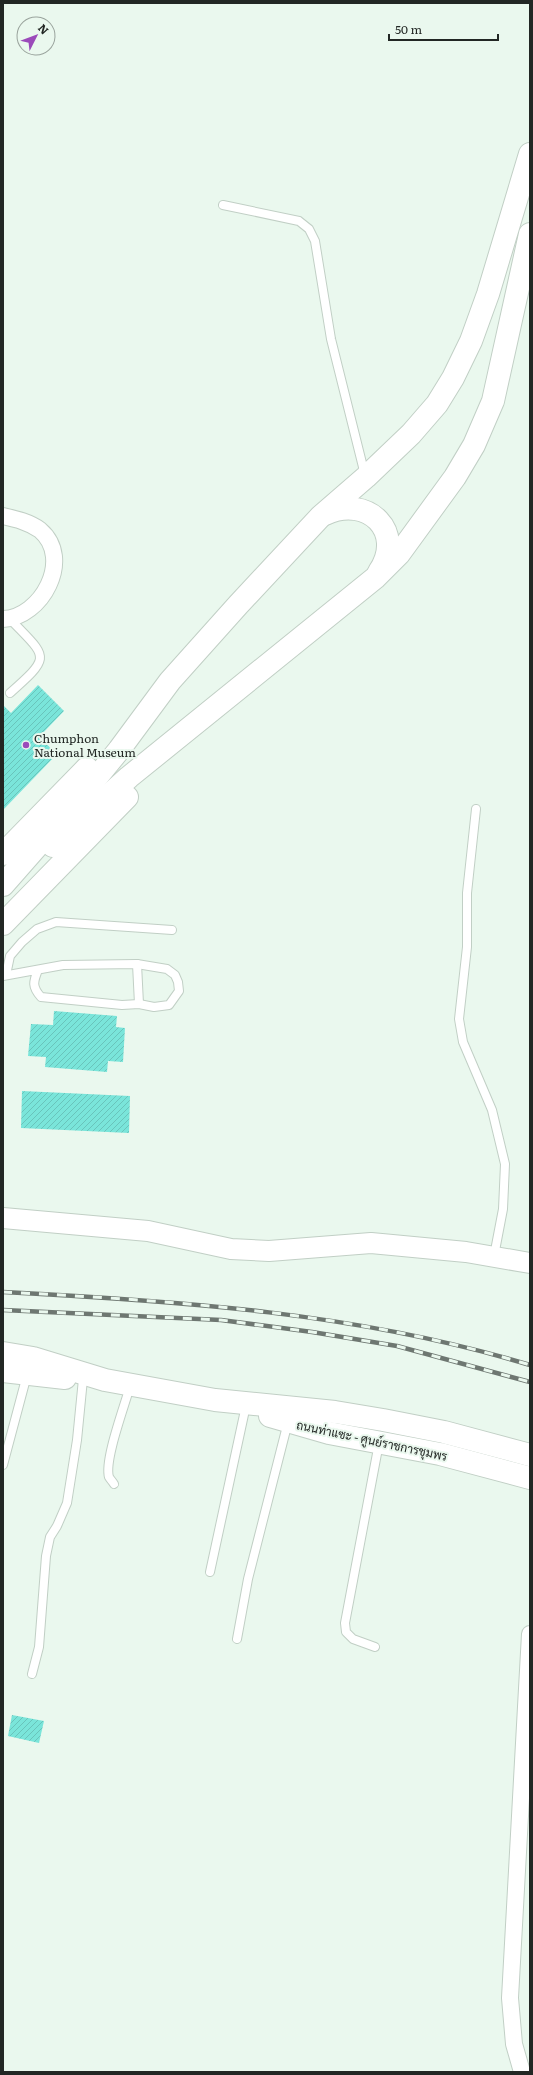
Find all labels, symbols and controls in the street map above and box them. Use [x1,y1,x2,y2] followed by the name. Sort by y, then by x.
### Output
[16,16,56,56] north arrow
[389,16,498,42] scale bar
[35,20,53,37] text: N
[395,20,422,38] text: 50 m
[34,729,136,761] place label: Chumphon National Museum
[21,740,31,750] marker: Chumphon National Museum
[295,1415,449,1466] street label: ถนนท่าแซะ - ศูนย์ราชการชุมพร

